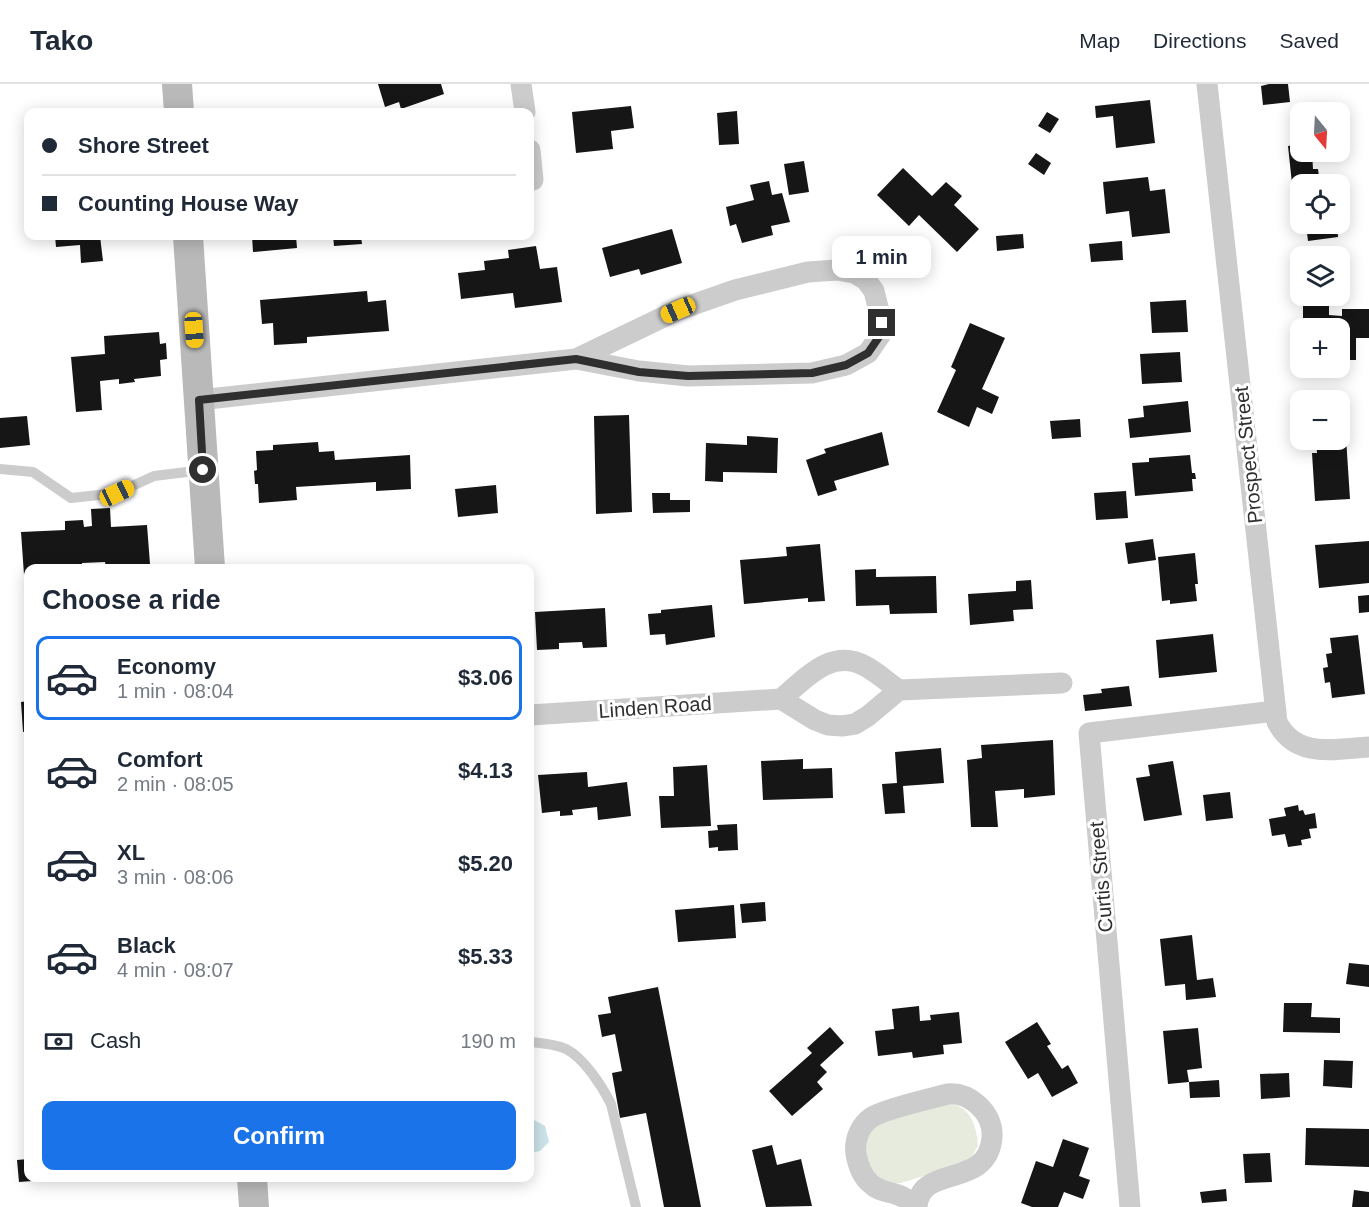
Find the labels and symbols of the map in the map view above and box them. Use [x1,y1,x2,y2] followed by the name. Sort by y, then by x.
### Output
[1290,102,1350,162] north arrow
[832,236,932,278] callout: 1 min
[658,294,698,326] car
[868,309,895,336] route end
[184,311,204,349] car
[1230,385,1266,525] street label: Prospect Street
[189,456,216,483] route start
[97,477,137,509] car
[598,692,712,722] street label: Linden Road
[1085,820,1117,933] street label: Curtis Street

